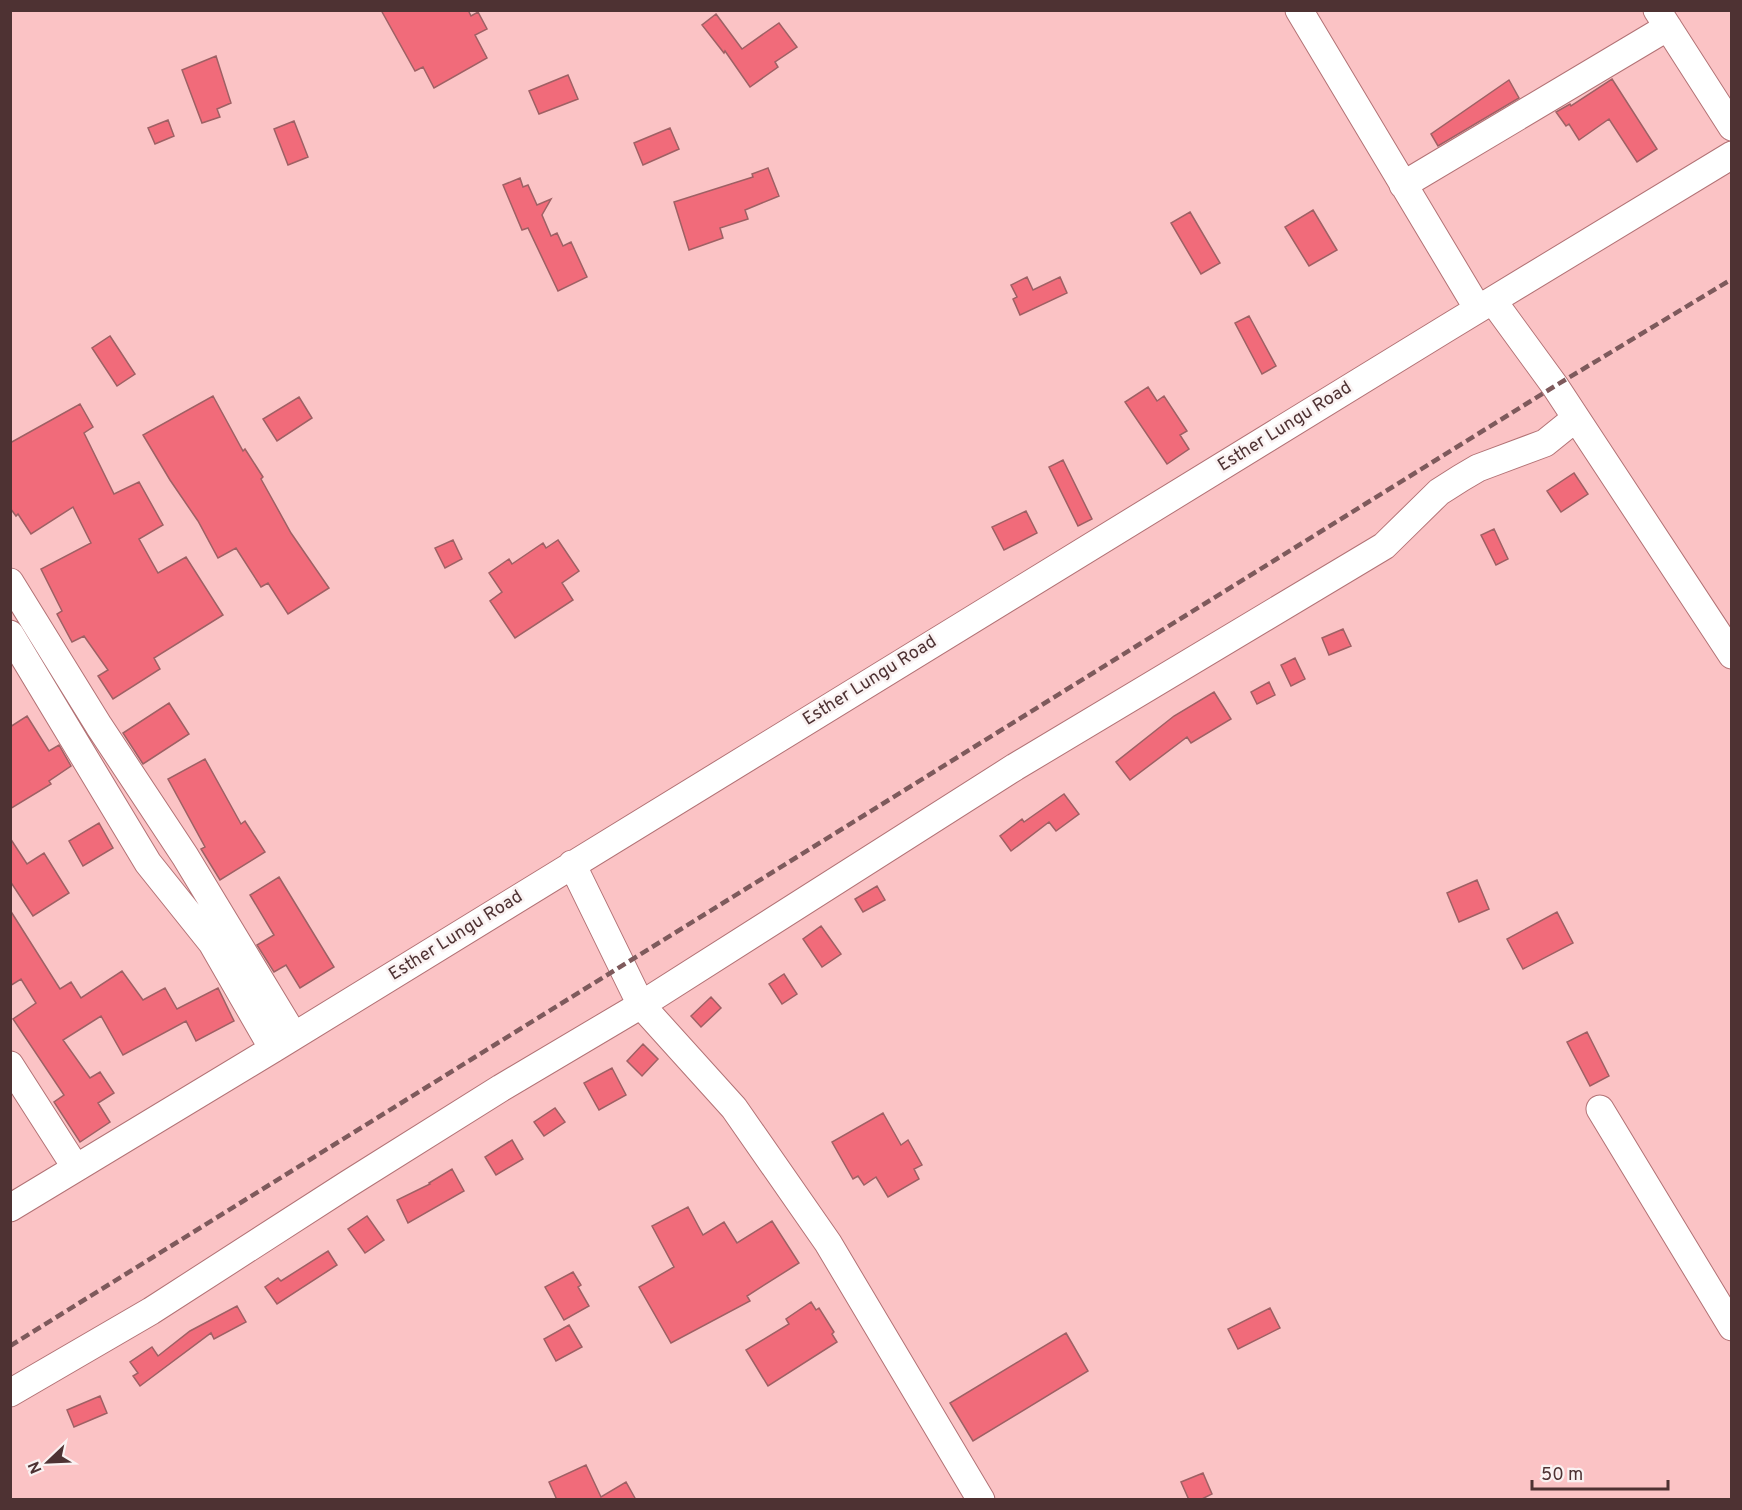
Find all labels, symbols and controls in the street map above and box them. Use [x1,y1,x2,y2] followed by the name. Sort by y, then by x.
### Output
[1214,377,1356,477] street label: Esther Lungu Road
[799,631,941,731] street label: Esther Lungu Road
[385,886,527,986] street label: Esther Lungu Road
[18,1432,78,1492] north arrow
[1532,1453,1668,1491] scale bar
[25,1458,47,1476] text: N
[1541,1464,1583,1487] text: 50 m

